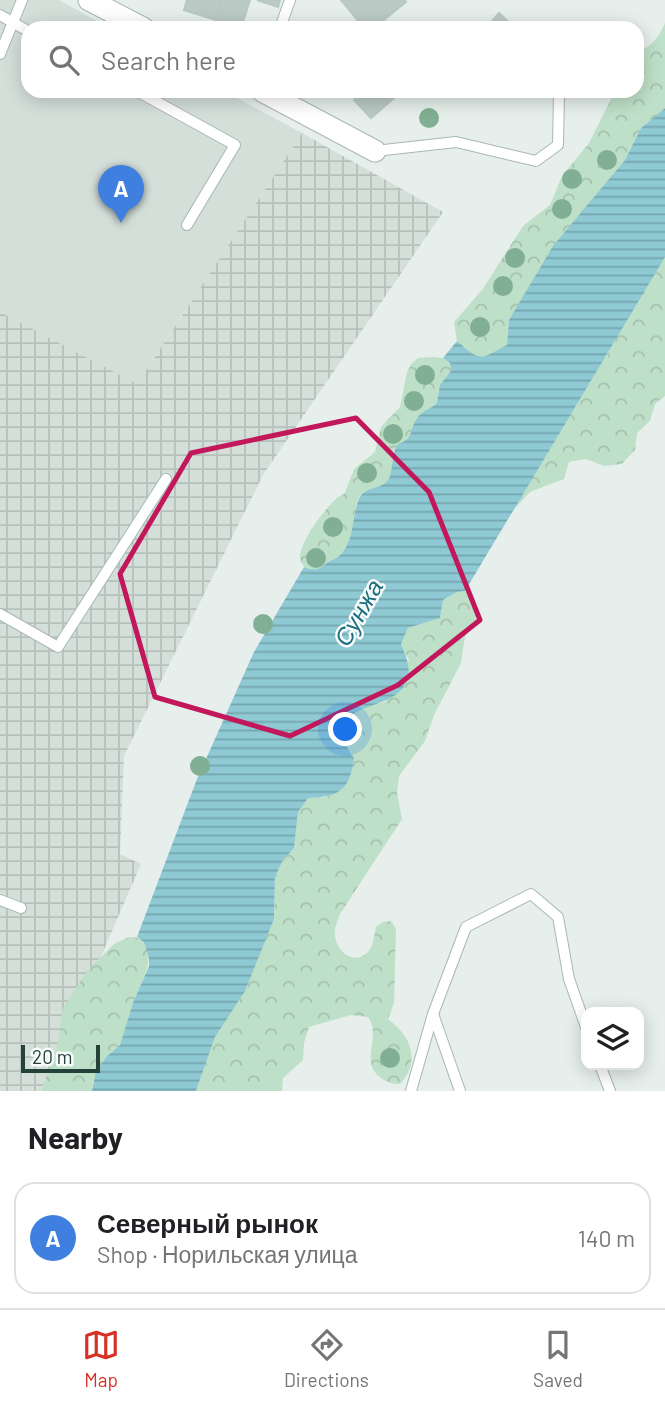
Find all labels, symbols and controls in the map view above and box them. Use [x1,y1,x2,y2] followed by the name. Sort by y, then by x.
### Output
[21,21,644,98] search box
[45,41,83,79] icon: search
[101,44,236,75] text: Search here
[98,165,144,223] pin: A
[327,574,388,651] water label: Сунжа
[328,712,362,746] your location
[581,1007,644,1070] map controls
[581,1007,644,1070] button: layers
[21,1042,100,1074] scale bar
[32,1045,72,1068] text: 20 m
[28,1119,123,1155] text: Nearby
[97,1207,318,1238] text: Северный рынок
[45,1224,61,1252] text: A
[578,1224,635,1252] text: 140 m
[97,1240,358,1268] text: Shop · Норильская улица
[82,1326,120,1391] tab: Map
[284,1326,369,1391] tab: Directions
[533,1326,583,1391] tab: Saved

